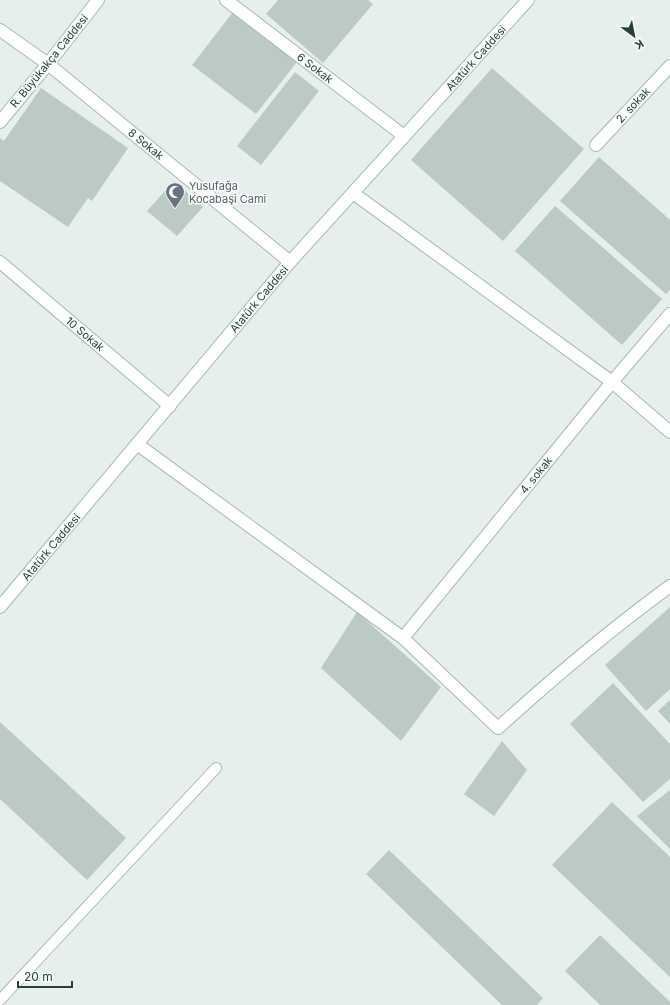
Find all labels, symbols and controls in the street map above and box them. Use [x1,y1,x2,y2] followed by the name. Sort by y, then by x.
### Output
[7,12,91,110] street label: R. Büyükakça Caddesi
[614,16,654,56] north arrow
[443,22,509,94] street label: Atatürk Caddesi
[632,36,646,53] text: K
[294,50,336,86] street label: 6 Sokak
[613,84,653,126] street label: 2. sokak
[125,125,167,163] street label: 8 Sokak
[189,179,266,206] place label: Yusufağa Kocabaşi Cami
[164,181,186,209] mosque icon: Yusufağa Kocabaşi Cami
[227,263,291,335] street label: Atatürk Caddesi
[63,314,107,354] street label: 10 Sokak
[517,454,555,496] street label: 4. sokak
[19,511,83,583] street label: Atatürk Caddesi
[18,963,72,989] scale bar
[24,969,53,984] text: 20 m

